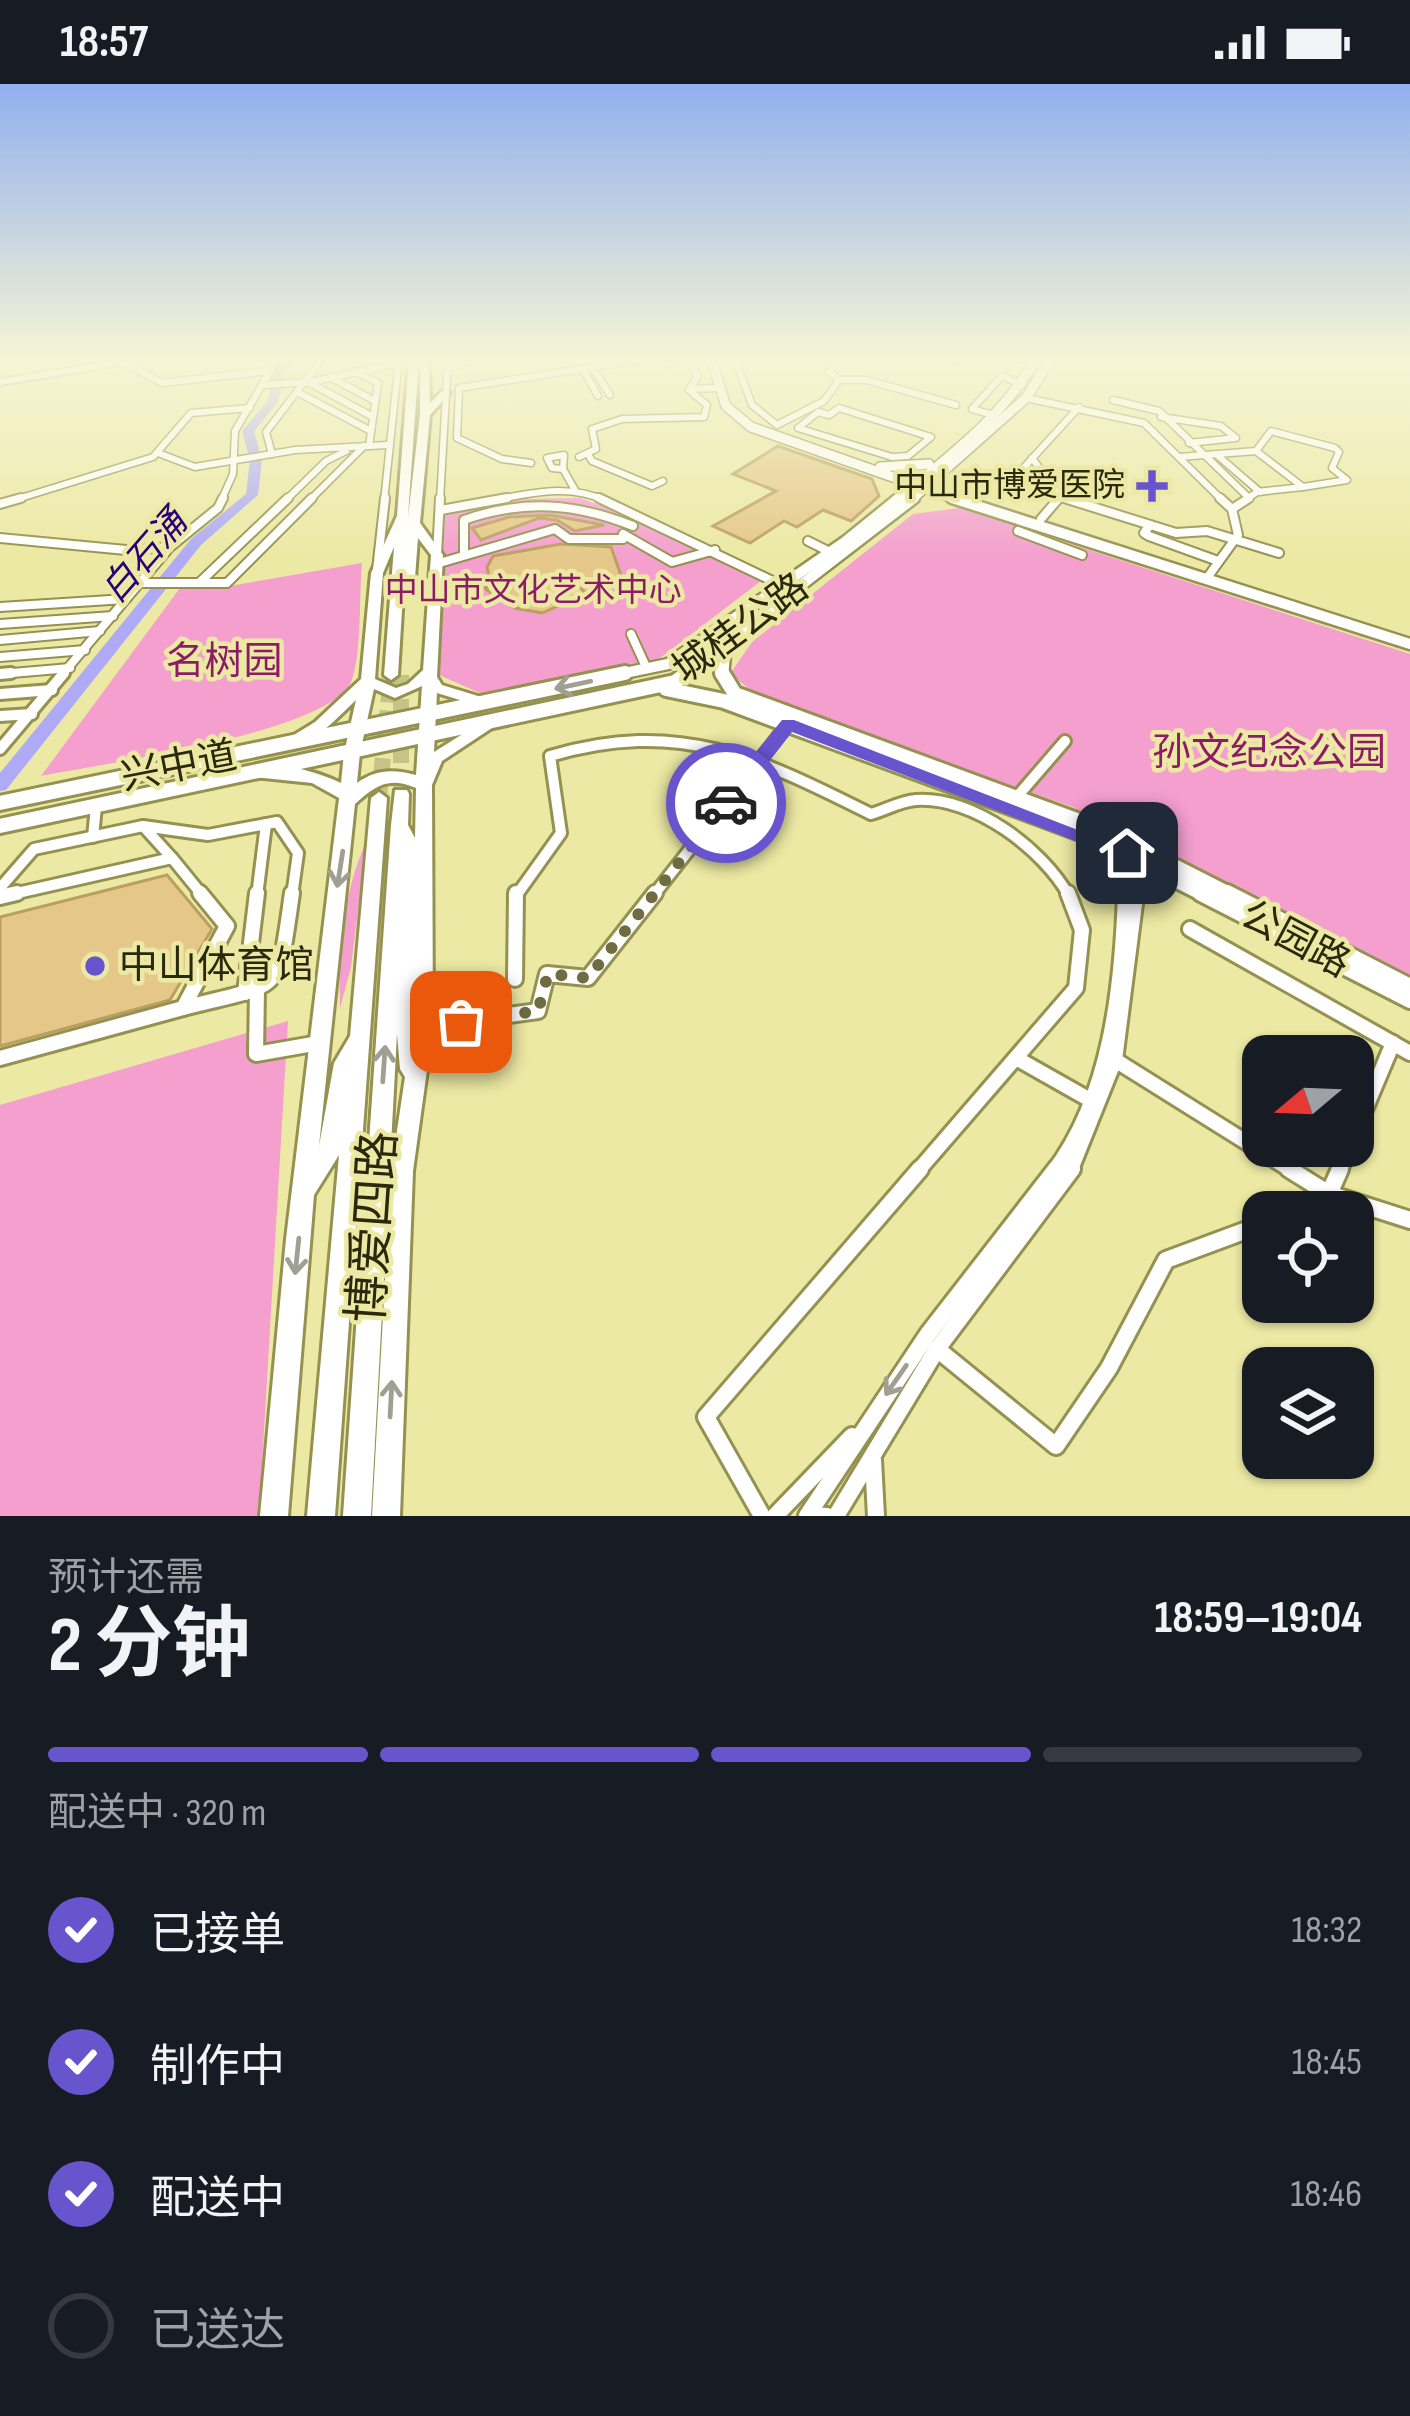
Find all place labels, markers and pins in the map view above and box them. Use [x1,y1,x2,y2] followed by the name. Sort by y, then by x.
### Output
[894,466,1125,506] place label: 中山市博爱医院
[1136,470,1168,502] marker: 中山市博爱医院
[1076,802,1178,904] pin
[119,943,314,990] place label: 中山体育馆
[82,953,108,979] marker: 中山体育馆
[410,971,512,1073] pin

